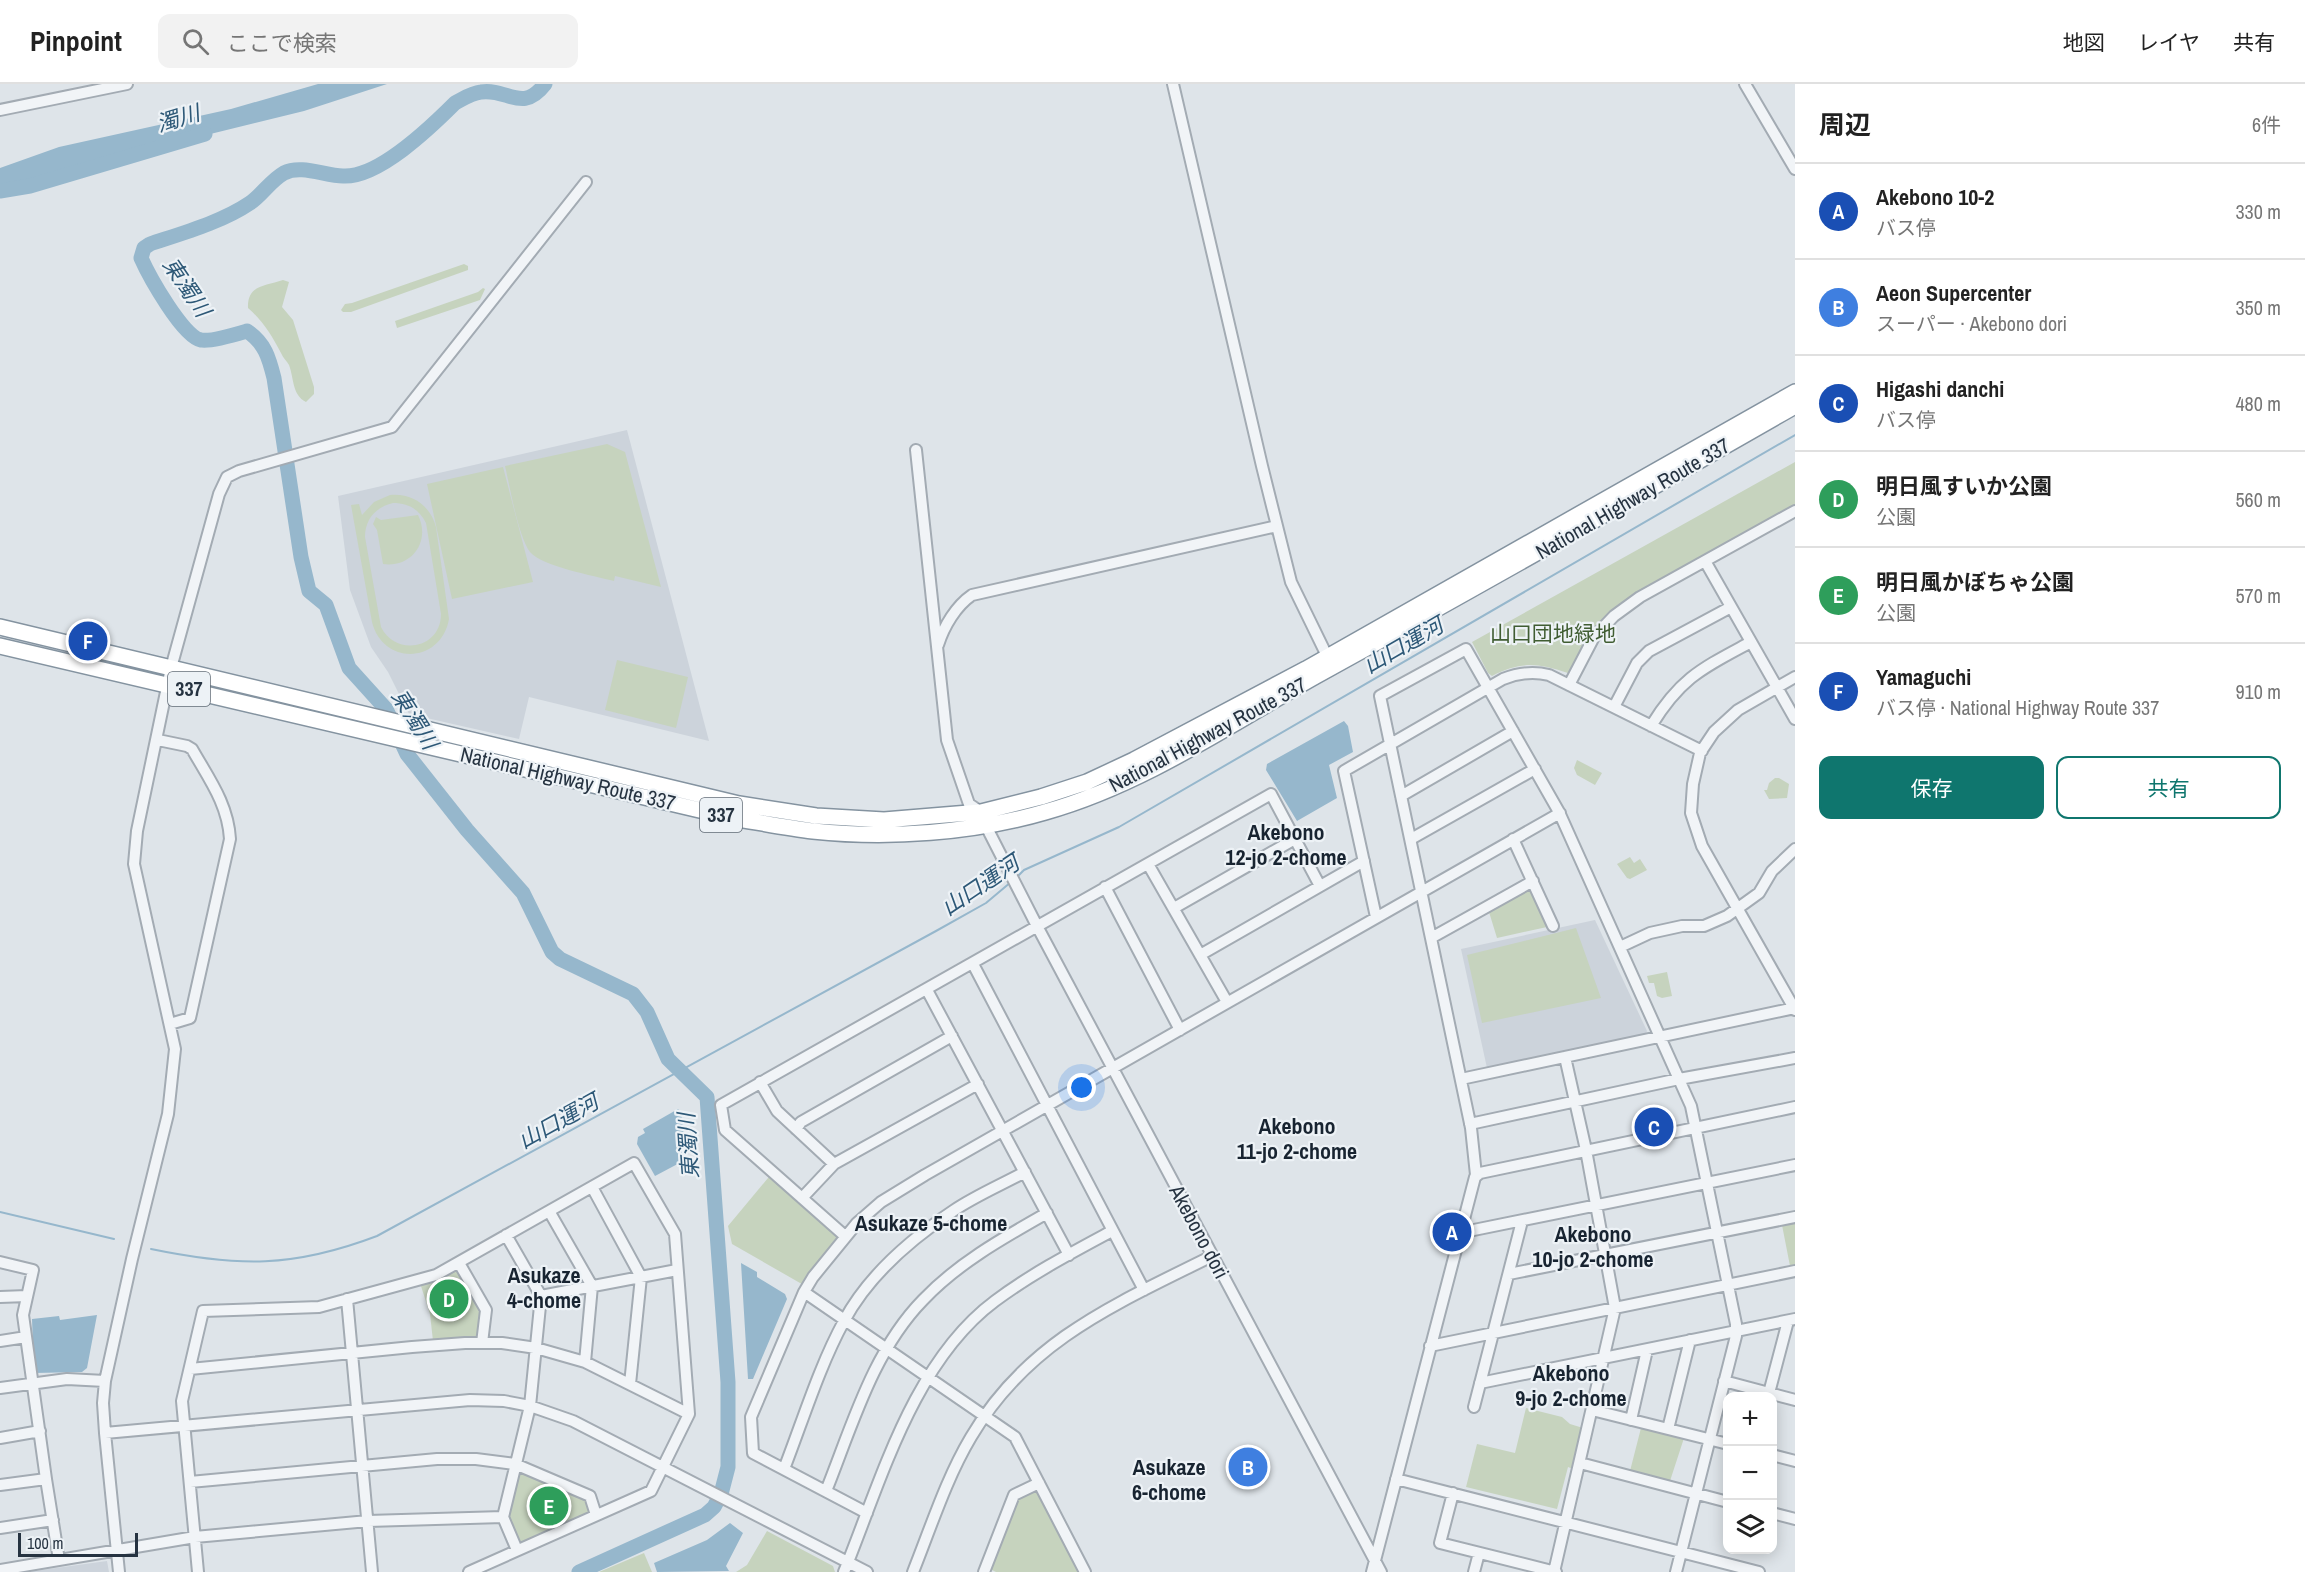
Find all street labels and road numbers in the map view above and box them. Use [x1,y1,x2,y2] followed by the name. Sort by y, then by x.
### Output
[1530,431,1735,566] street label: National Highway Route 337
[1104,670,1312,799] street label: National Highway Route 337
[168,672,210,706] road number: 337
[458,740,679,817] street label: National Highway Route 337
[700,798,742,832] road number: 337
[1162,1179,1236,1284] street label: Akebono dori

